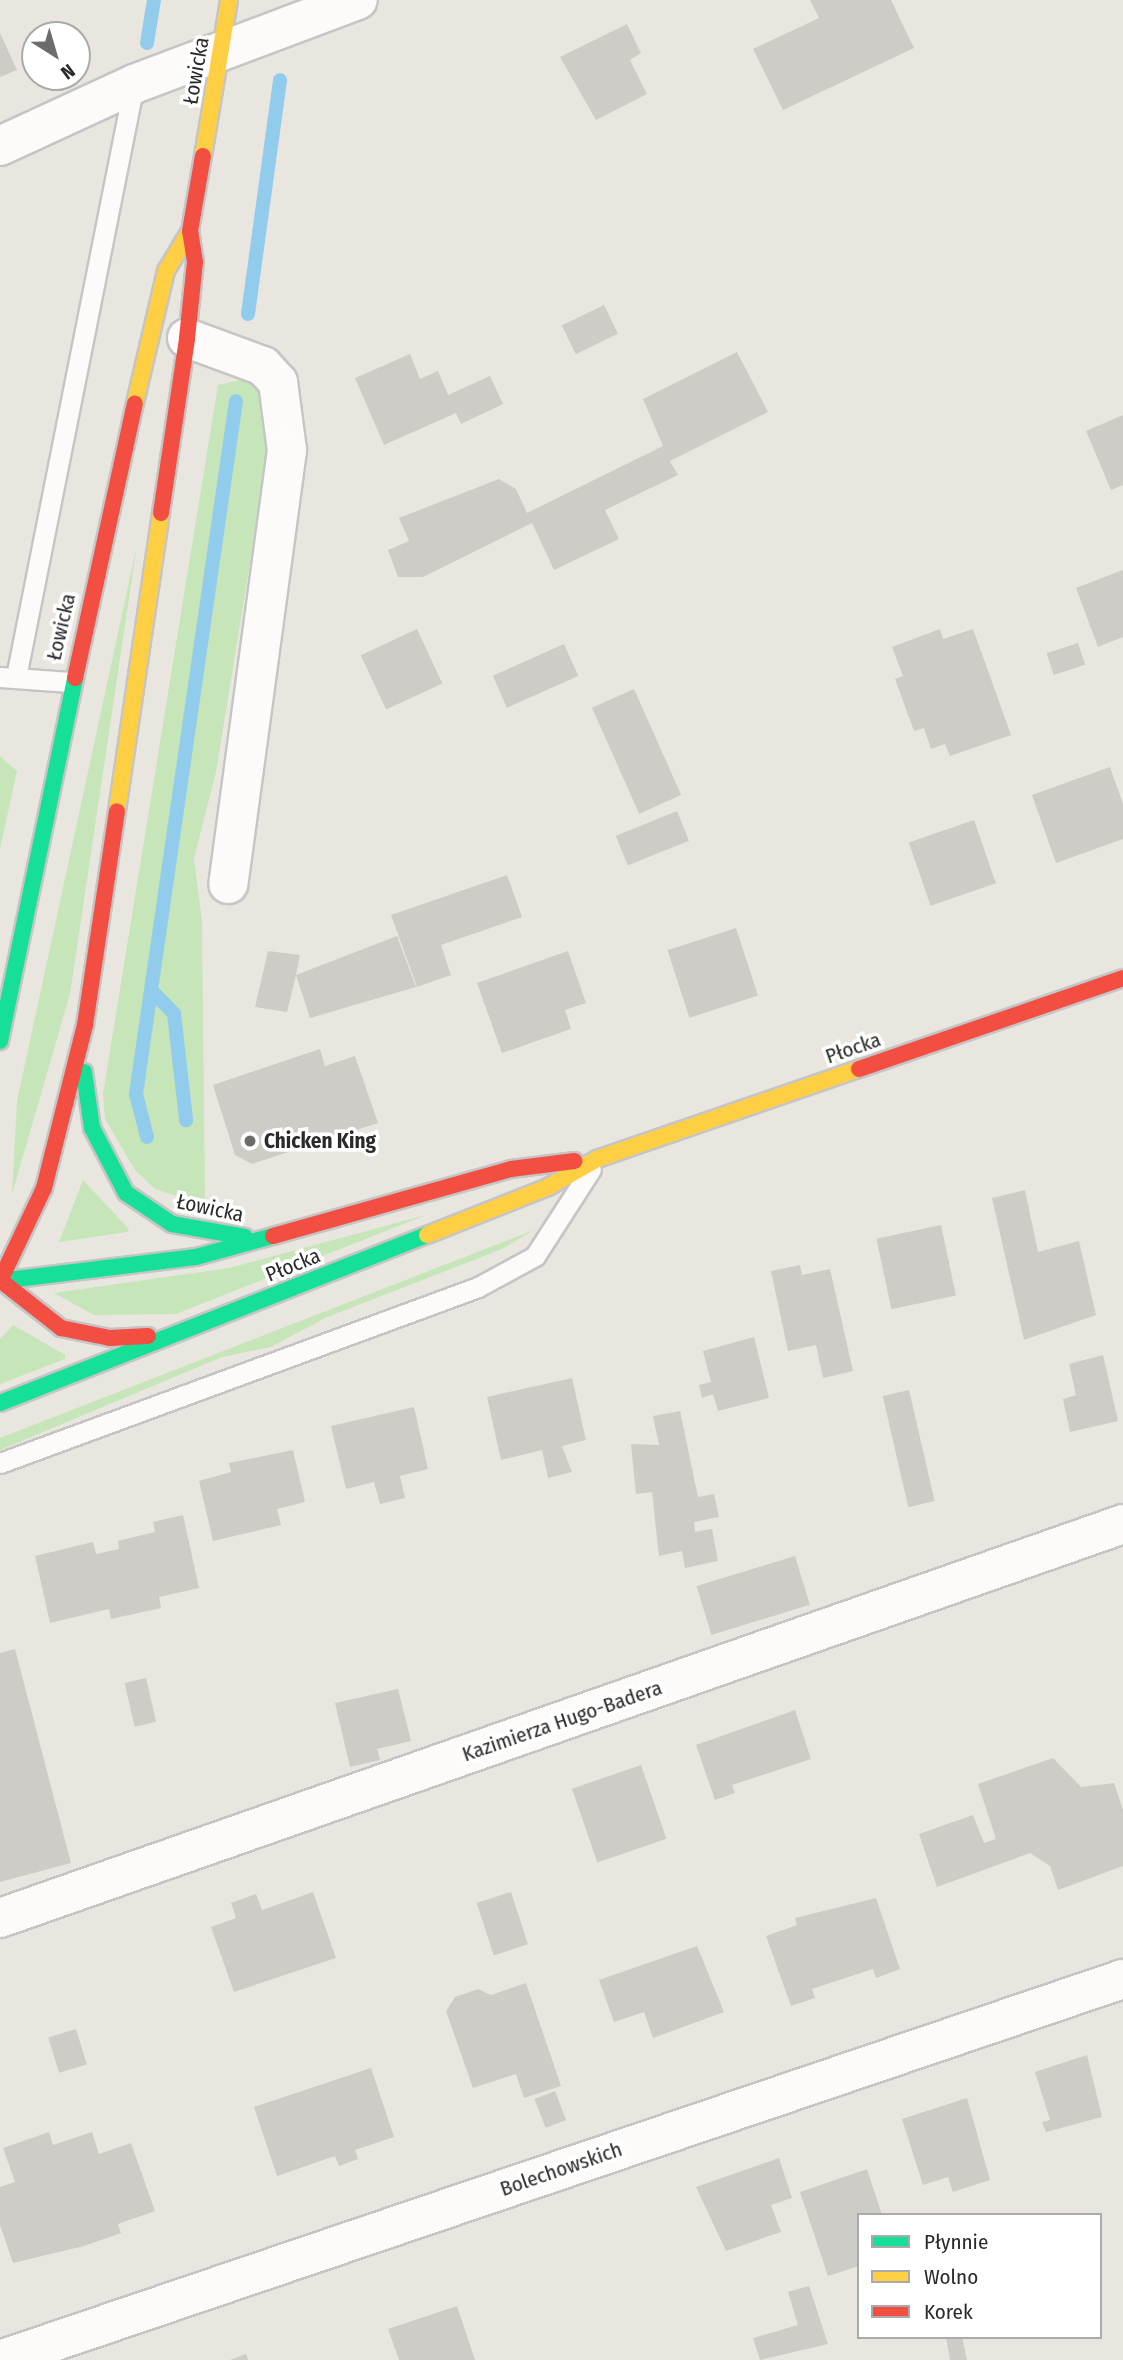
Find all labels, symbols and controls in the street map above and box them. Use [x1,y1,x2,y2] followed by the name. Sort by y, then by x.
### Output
[21,21,91,91] north arrow
[178,35,214,107] street label: Łowicka
[56,59,79,84] text: N
[41,591,81,663] street label: Łowicka
[822,1027,884,1069] street label: Płocka
[264,1128,376,1154] place label: Chicken King
[242,1133,258,1149] marker: Chicken King
[174,1189,246,1227] street label: Łowicka
[262,1243,324,1287] street label: Płocka
[459,1675,665,1767] street label: Kazimierza Hugo-Badera
[497,2136,625,2202] street label: Bolechowskich
[857,2213,1102,2339] legend
[924,2229,988,2255] text: Płynnie
[924,2264,978,2290] text: Wolno
[924,2299,973,2325] text: Korek

